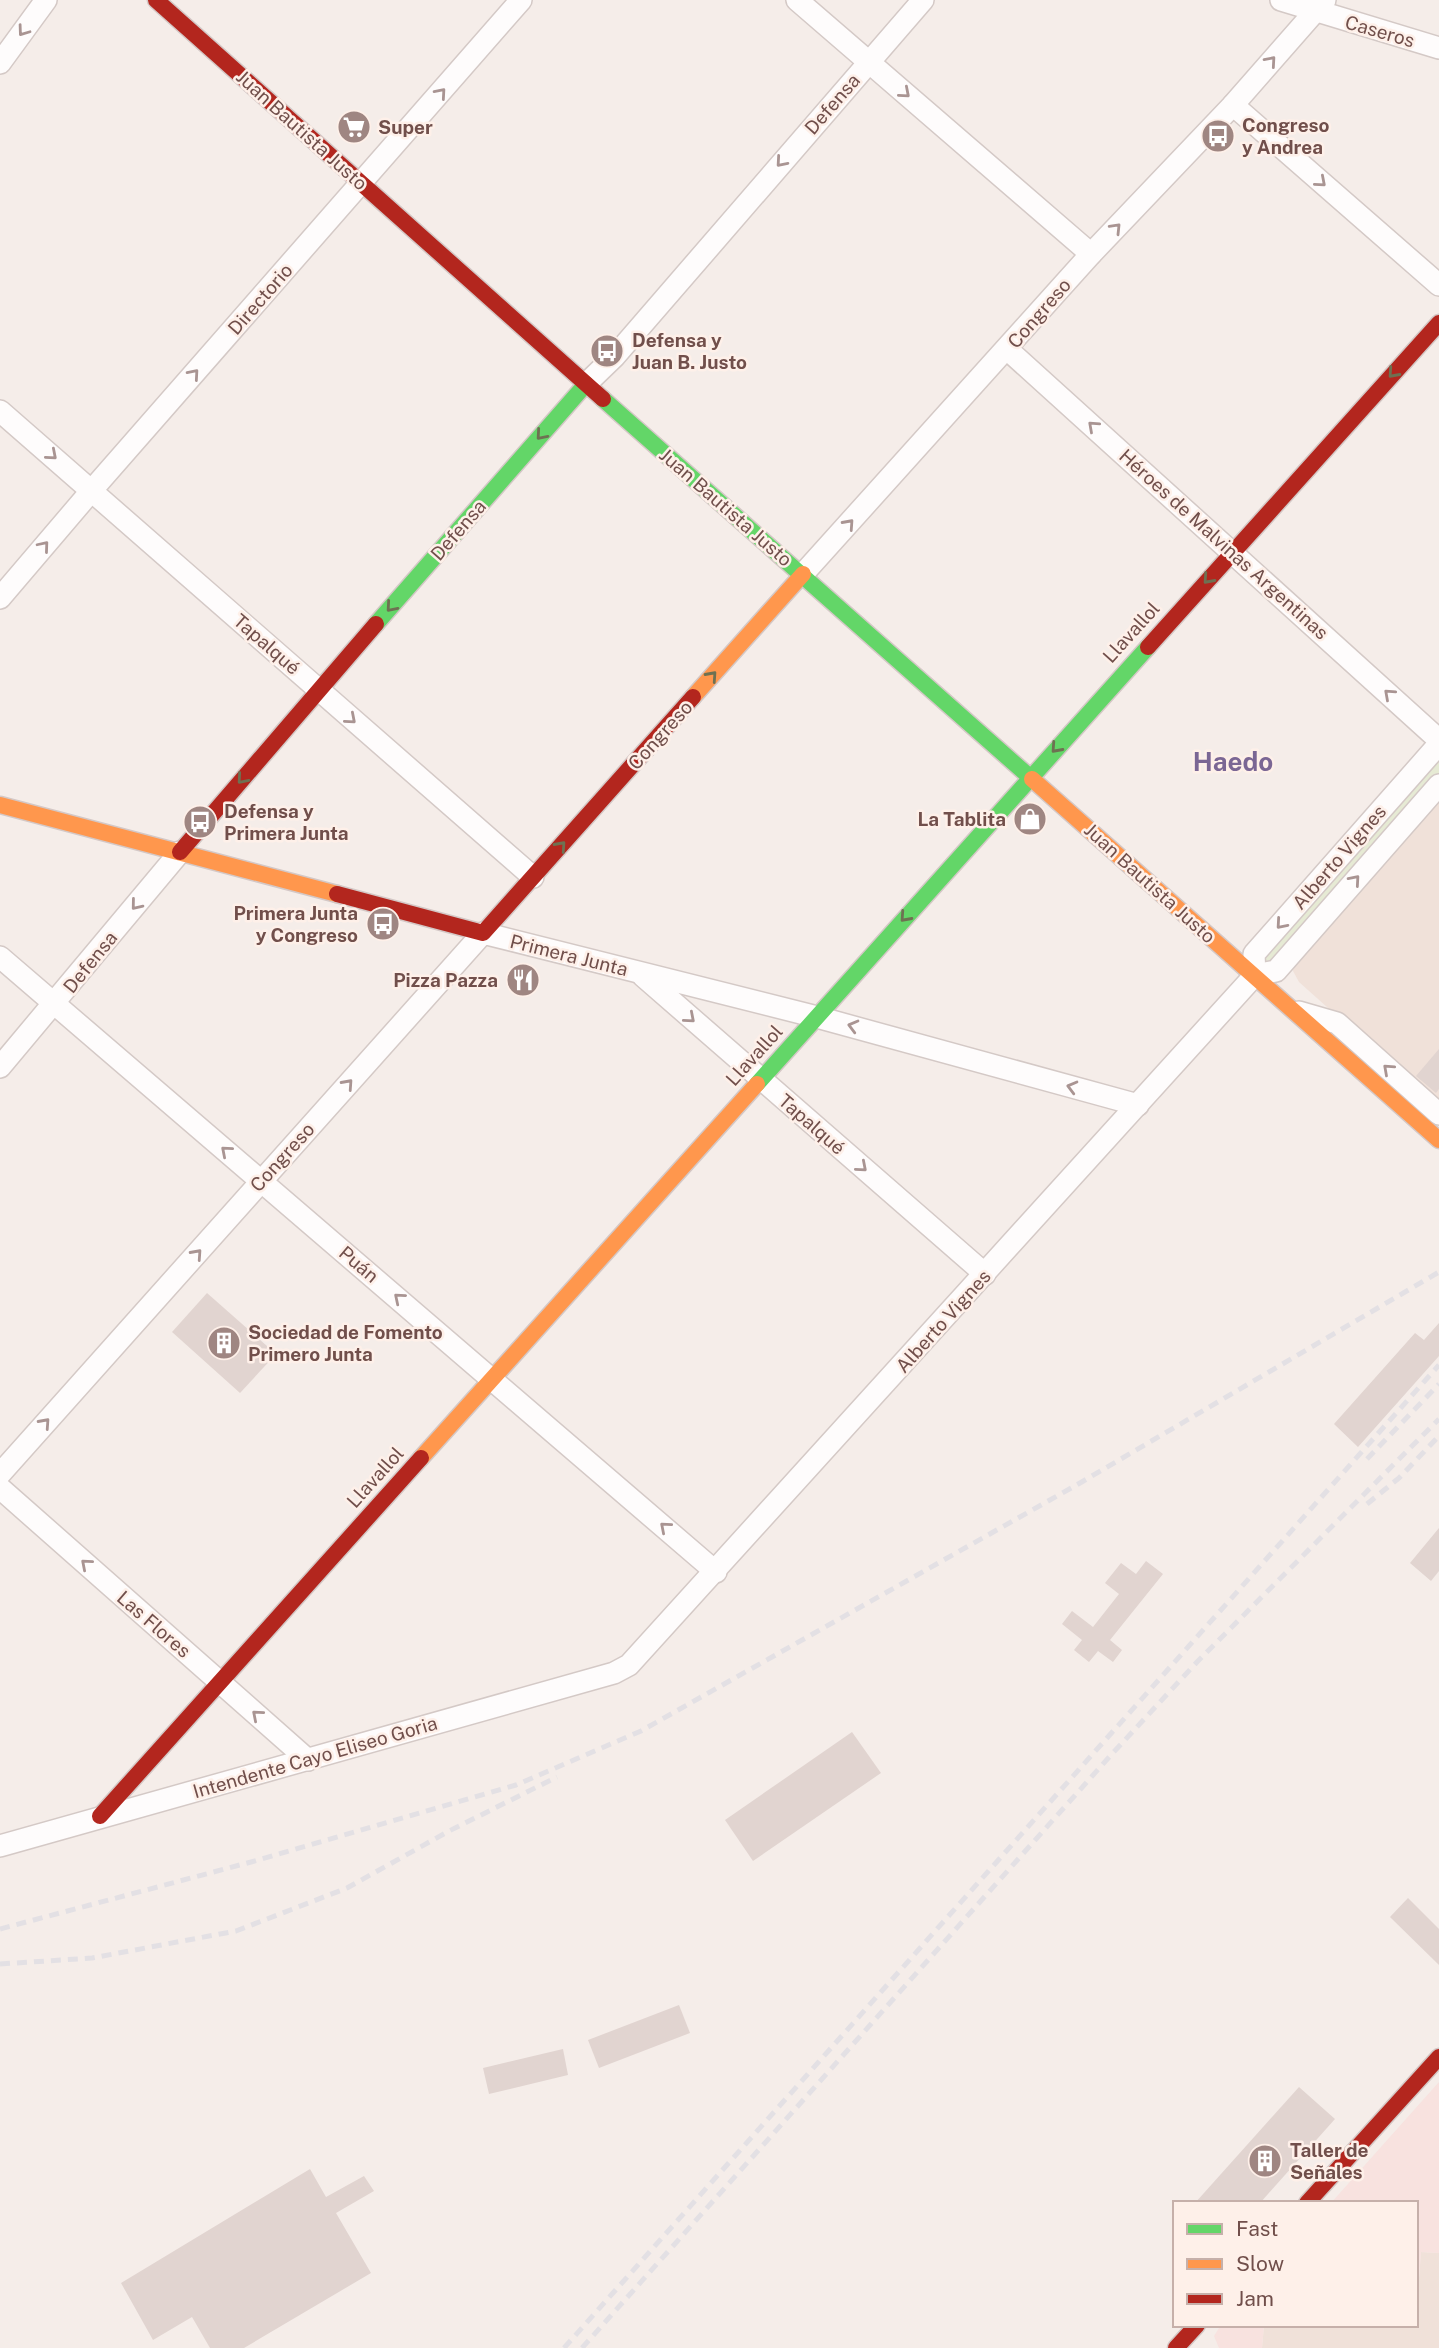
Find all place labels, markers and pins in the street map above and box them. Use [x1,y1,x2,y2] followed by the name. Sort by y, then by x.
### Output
[335,108,373,146] supermarket icon: Super
[1242,114,1330,158] place label: Congreso y Andrea
[378,116,433,138] place label: Super
[1199,117,1237,155] bus stop icon: Congreso y Andrea
[632,329,747,373] place label: Defensa y Juan B. Justo
[588,332,626,370] bus stop icon: Defensa y Juan B. Justo
[224,800,349,844] place label: Defensa y Primera Junta
[1011,800,1049,838] shop icon: La Tablita
[181,803,219,841] bus stop icon: Defensa y Primera Junta
[917,808,1006,830] place label: La Tablita
[233,902,358,946] place label: Primera Junta y Congreso
[364,905,402,943] bus stop icon: Primera Junta y Congreso
[504,961,542,999] restaurant icon: Pizza Pazza
[393,969,498,991] place label: Pizza Pazza
[248,1321,443,1365] place label: Sociedad de Fomento Primero Junta
[205,1324,243,1362] building icon: Sociedad de Fomento Primero Junta
[1290,2139,1368,2183] place label: Taller de Señales
[1246,2142,1284,2180] building icon: Taller de Señales

